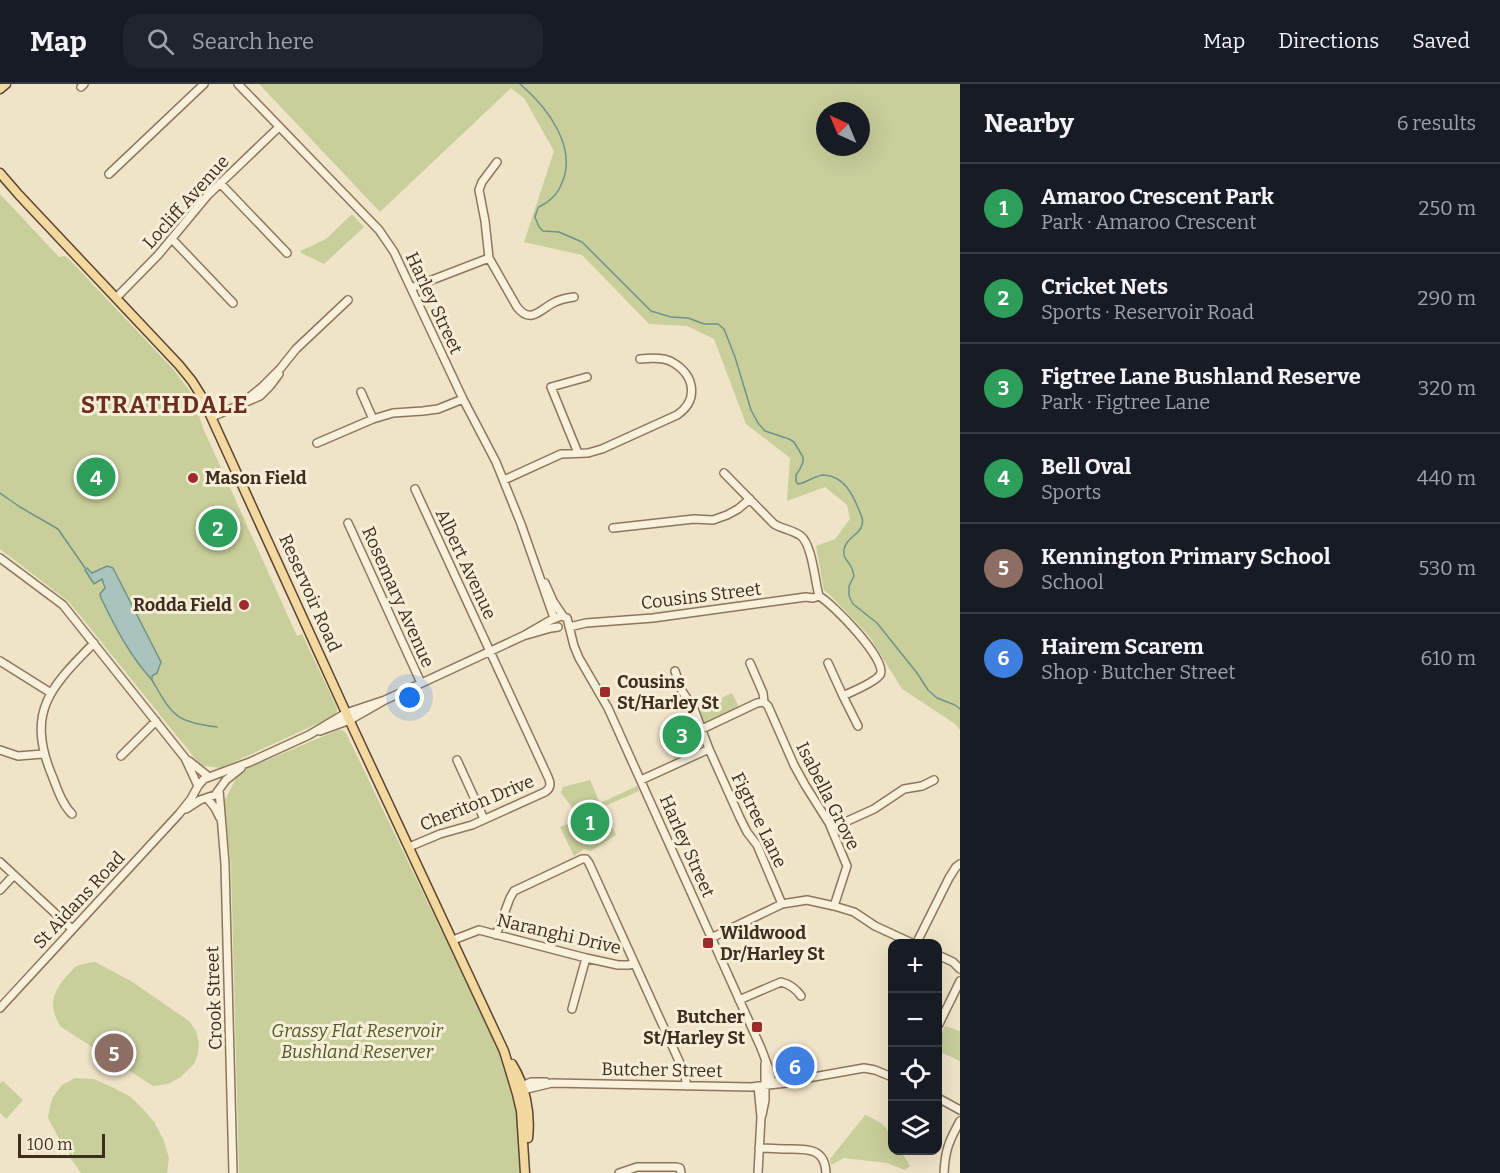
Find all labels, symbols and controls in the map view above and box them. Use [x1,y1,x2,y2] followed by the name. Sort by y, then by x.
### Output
[123,14,543,68] search box
[30,25,87,58] text: Map
[144,25,177,58] icon: search
[192,28,314,55] text: Search here
[1203,28,1245,54] text: Map
[1278,28,1379,54] text: Directions
[1412,28,1470,54] text: Saved
[816,102,870,156] north arrow
[984,108,1074,139] text: Nearby
[1397,111,1476,135] text: 6 results
[138,151,234,253] street label: Locliff Avenue
[1041,183,1274,210] text: Amaroo Crescent Park
[999,196,1008,220] text: 1
[1419,196,1476,220] text: 250 m
[1041,210,1257,234] text: Park · Amaroo Crescent
[401,248,467,358] street label: Harley Street
[1041,273,1168,300] text: Cricket Nets
[998,286,1009,310] text: 2
[1418,286,1476,310] text: 290 m
[1041,300,1254,324] text: Sports · Reservoir Road
[1041,363,1361,390] text: Figtree Lane Bushland Reserve
[998,376,1009,400] text: 3
[1418,376,1476,400] text: 320 m
[1041,390,1210,414] text: Park · Figtree Lane
[81,391,249,419] district label: STRATHDALE
[1041,453,1131,480] text: Bell Oval
[76,454,116,500] pin: 4
[997,466,1010,490] text: 4
[1417,466,1476,490] text: 440 m
[205,467,307,489] place label: Mason Field
[186,471,200,485] marker: Mason Field
[1041,480,1101,504] text: Sports
[431,505,501,623] street label: Albert Avenue
[198,506,238,550] pin: 2
[357,523,439,671] street label: Rosemary Avenue
[274,531,346,656] street label: Reservoir Road
[1041,543,1331,570] text: Kennington Primary School
[998,556,1009,580] text: 5
[1418,556,1476,580] text: 530 m
[1041,570,1104,594] text: School
[640,578,763,614] street label: Cousins Street
[133,594,232,616] place label: Rodda Field
[237,598,251,612] marker: Rodda Field
[1041,633,1204,660] text: Hairem Scarem
[998,646,1009,670] text: 6
[1420,646,1476,670] text: 610 m
[1041,660,1236,684] text: Shop · Butcher Street
[617,671,719,714] place label: Cousins St/Harley St
[395,683,424,712] your location
[598,685,612,699] marker: Cousins St/Harley St
[662,712,702,758] pin: 3
[791,738,865,854] street label: Isabella Grove
[726,769,792,871] street label: Figtree Lane
[417,770,537,836] street label: Cheriton Drive
[655,791,720,901] street label: Harley Street
[570,800,610,844] pin: 1
[28,847,130,953] street label: St Aidans Road
[495,909,623,959] street label: Naranghi Drive
[720,922,825,965] place label: Wildwood Dr/Harley St
[701,936,715,950] marker: Wildwood Dr/Harley St
[888,939,942,1155] map controls
[888,939,942,993] button: +
[201,945,227,1050] street label: Crook Street
[888,993,942,1047] button: −
[643,1006,746,1049] place label: Butcher St/Harley St
[271,1020,443,1063] park label: Grassy Flat Reservoir Bushland Reserver
[750,1020,764,1034] marker: Butcher St/Harley St
[94,1030,134,1076] pin: 5
[776,1044,814,1088] pin: 6
[888,1047,942,1101] button: locate
[601,1058,723,1082] street label: Butcher Street
[888,1101,942,1155] button: layers
[18,1131,105,1158] scale bar
[27,1135,72,1154] text: 100 m

